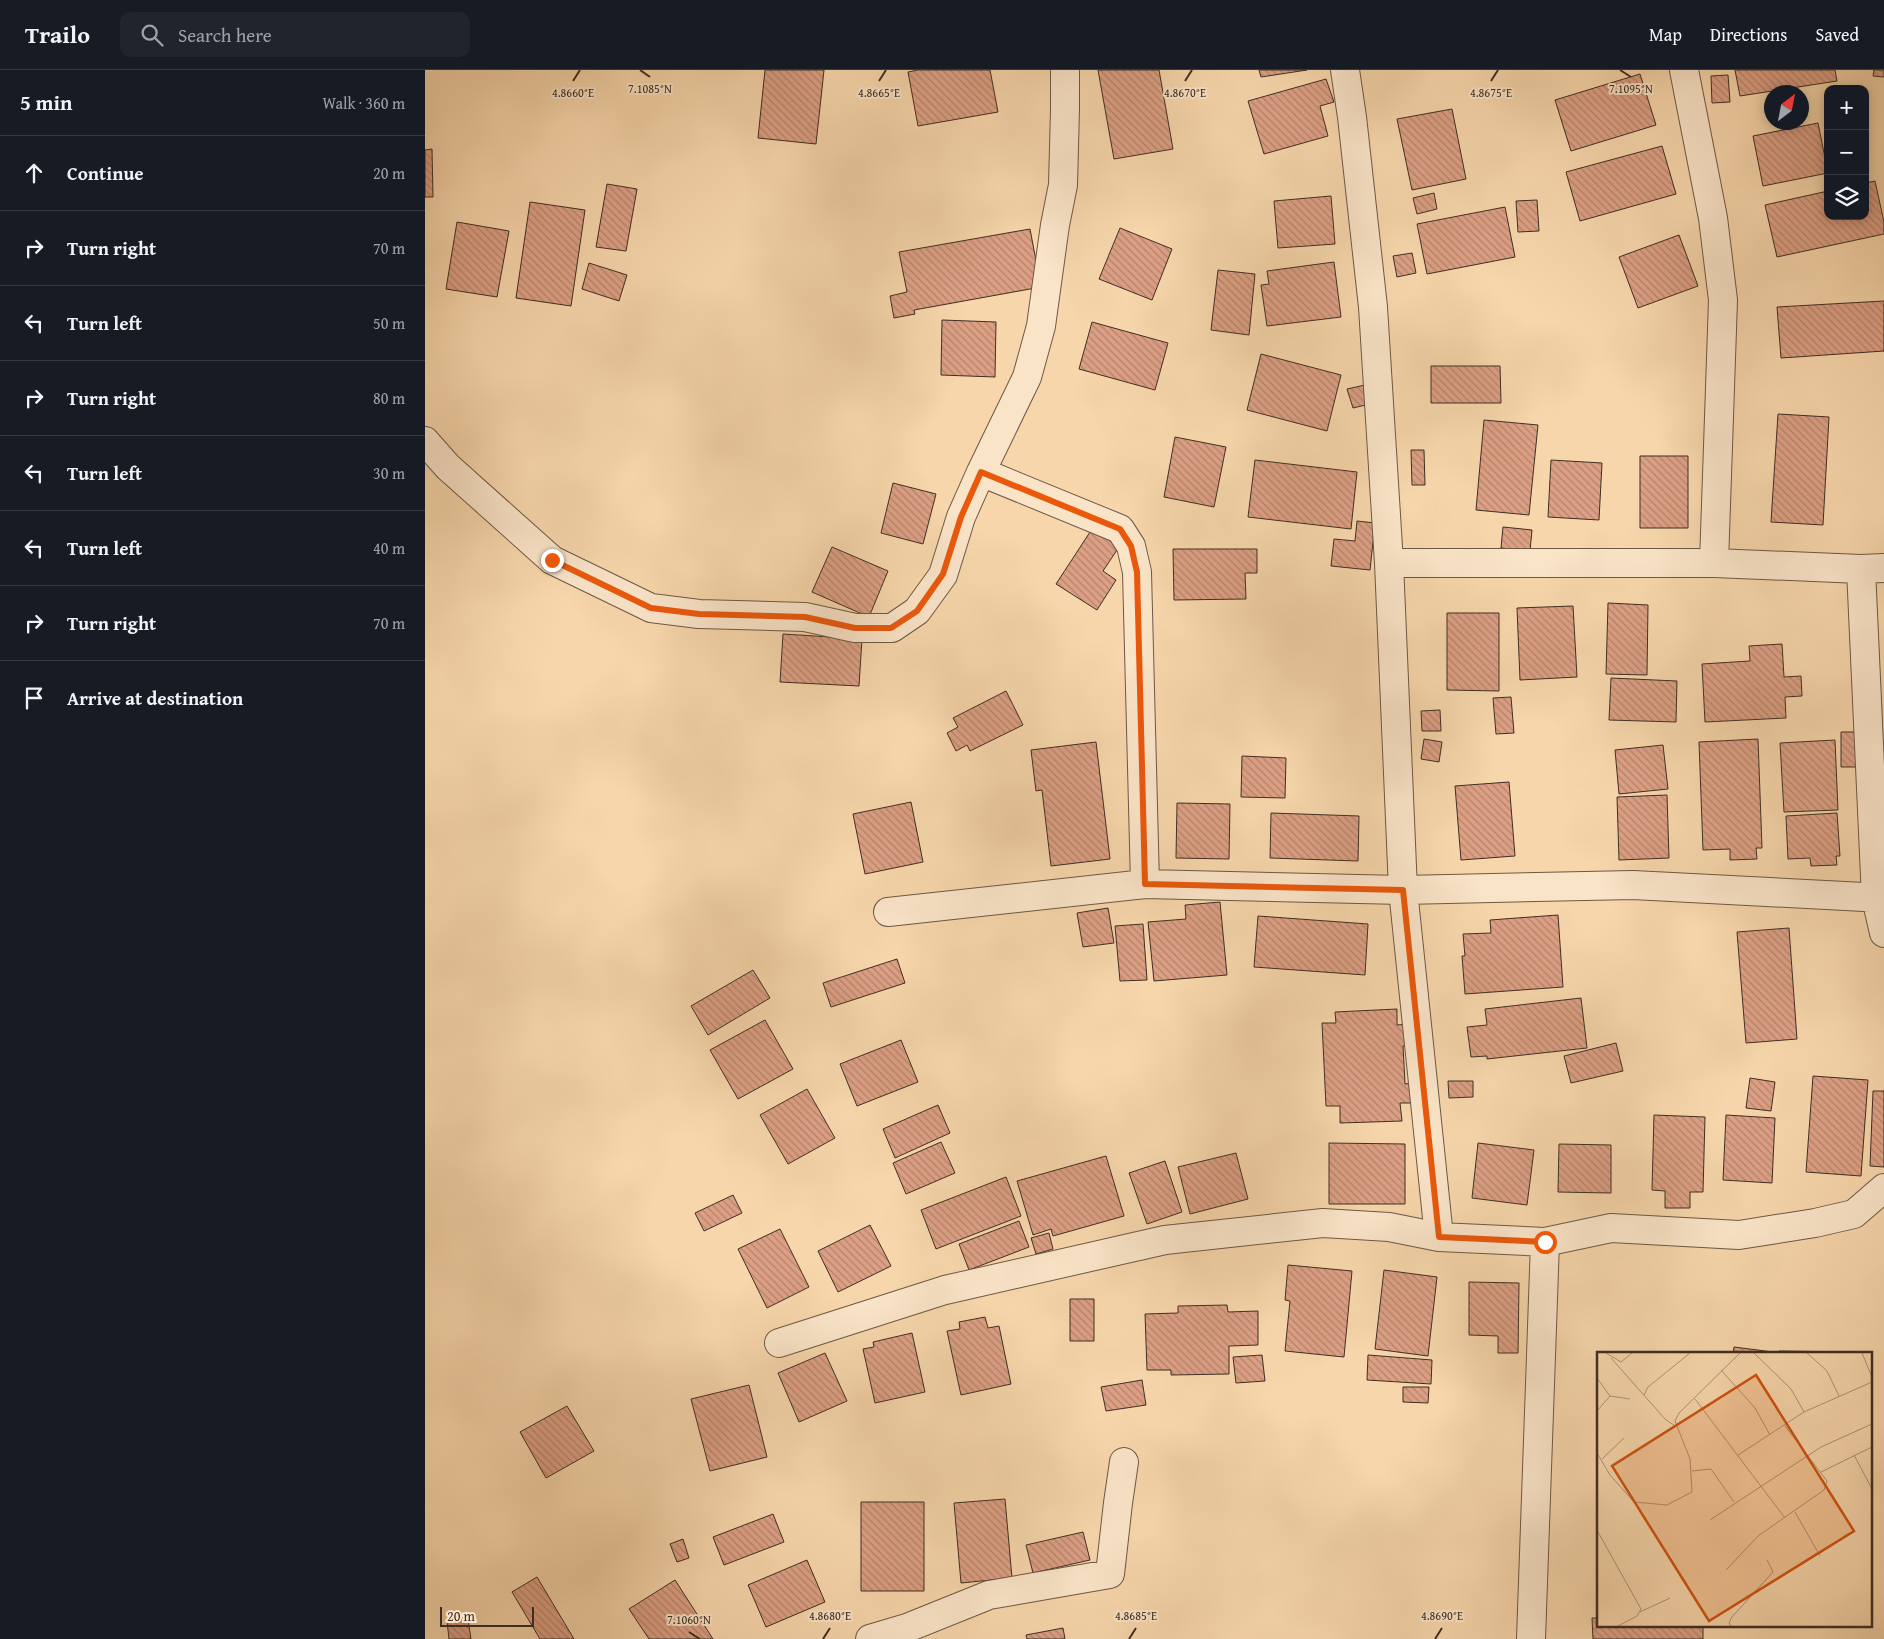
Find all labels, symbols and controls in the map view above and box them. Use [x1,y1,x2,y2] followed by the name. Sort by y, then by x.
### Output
[120,12,470,57] search box
[25,17,90,52] text: Trailo
[138,21,166,49] icon: search
[178,21,272,49] text: Search here
[1649,21,1682,48] text: Map
[1710,21,1787,48] text: Directions
[1815,21,1859,48] text: Saved
[628,80,672,97] text: 7.1085°N
[1609,80,1653,97] text: 7.1095°N
[552,84,594,101] text: 4.8660°E
[858,84,900,101] text: 4.8665°E
[1164,84,1206,101] text: 4.8670°E
[1470,84,1512,101] text: 4.8675°E
[1764,85,1809,130] north arrow
[1824,85,1869,220] map controls
[1824,85,1869,130] button: +
[20,87,72,118] text: 5 min
[322,91,405,115] text: Walk · 360 m
[1824,130,1869,175] button: −
[20,159,48,187] icon: ahead
[67,159,144,187] text: Continue
[373,161,405,185] text: 20 m
[1824,175,1869,220] button: layers
[20,234,48,262] icon: right
[67,234,156,262] text: Turn right
[373,236,405,260] text: 70 m
[20,309,48,337] icon: left
[67,309,142,337] text: Turn left
[373,311,405,335] text: 50 m
[20,384,48,412] icon: right
[67,384,156,412] text: Turn right
[373,386,405,410] text: 80 m
[20,459,48,487] icon: left
[67,459,142,487] text: Turn left
[373,461,405,485] text: 30 m
[20,534,48,562] icon: left
[67,534,142,562] text: Turn left
[373,536,405,560] text: 40 m
[541,549,564,572] route end
[20,609,48,637] icon: right
[67,609,156,637] text: Turn right
[373,611,405,635] text: 70 m
[20,684,48,712] icon: arrive
[67,684,243,712] text: Arrive at destination
[1534,1231,1557,1254] route start
[1597,1352,1871,1626] inset map
[440,1604,534,1627] scale bar
[447,1606,475,1626] text: 20 m
[809,1607,851,1624] text: 4.8680°E
[1115,1607,1157,1624] text: 4.8685°E
[1421,1607,1463,1624] text: 4.8690°E
[667,1611,711,1628] text: 7.1060°N

